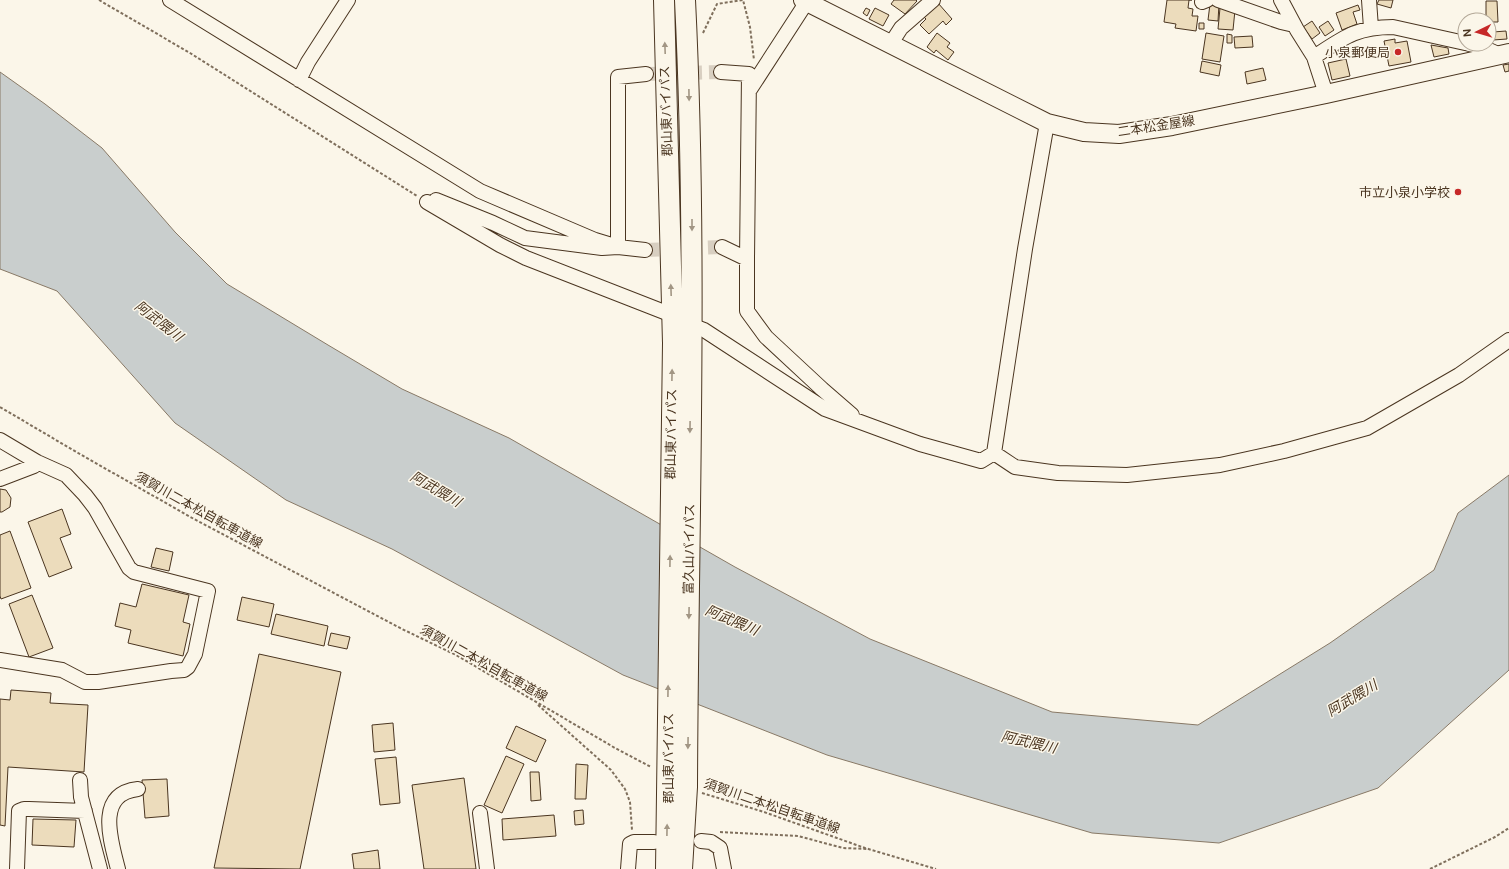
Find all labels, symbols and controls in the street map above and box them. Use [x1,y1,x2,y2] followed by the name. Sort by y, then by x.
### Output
[1457,12,1497,52] north arrow
[1460,28,1474,37] text: N
[662,41,668,54] one-way arrow
[1325,44,1390,61] place label: 小泉郵便局
[1393,47,1403,57] marker: 小泉郵便局
[656,65,676,157] street label: 郡山東バイパス
[686,89,693,101] one-way arrow
[1116,112,1196,140] street label: 二本松金屋線
[1359,184,1450,201] place label: 市立小泉小学校
[1453,187,1463,197] marker: 市立小泉小学校
[689,219,695,232] one-way arrow
[668,283,674,296] one-way arrow
[131,297,188,347] water label: 阿武隈川
[669,368,675,381] one-way arrow
[662,388,680,480] street label: 郡山東バイパス
[687,421,693,434] one-way arrow
[407,467,466,512] water label: 阿武隈川
[132,468,266,552] street label: 須賀川二本松自転車道線
[680,503,698,595] street label: 富久山バイパス
[667,554,673,567] one-way arrow
[703,601,763,640] water label: 阿武隈川
[686,607,692,620] one-way arrow
[417,621,551,705] street label: 須賀川二本松自転車道線
[1323,675,1382,720] water label: 阿武隈川
[665,684,671,697] one-way arrow
[660,713,677,803] street label: 郡山東バイパス
[1000,727,1060,758] water label: 阿武隈川
[685,737,691,750] one-way arrow
[702,775,842,837] street label: 須賀川二本松自転車道線
[664,823,670,836] one-way arrow

